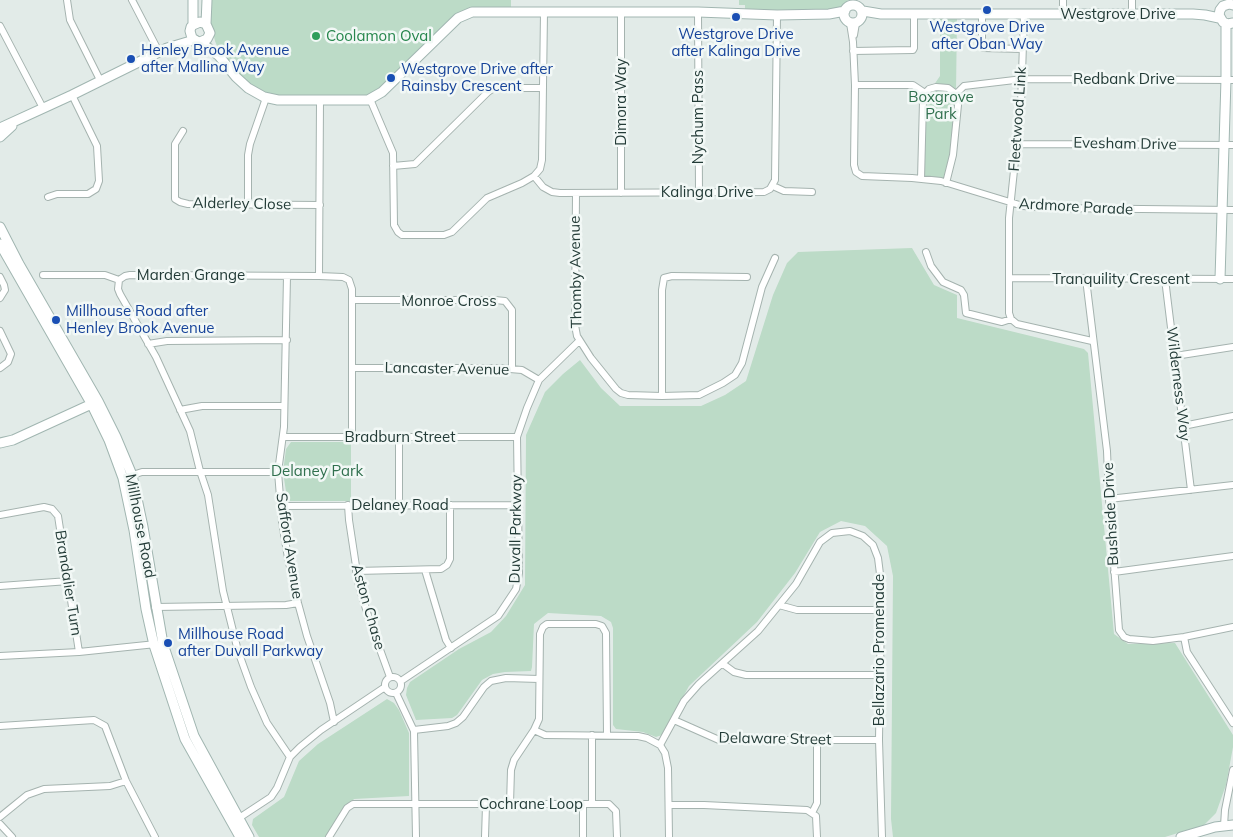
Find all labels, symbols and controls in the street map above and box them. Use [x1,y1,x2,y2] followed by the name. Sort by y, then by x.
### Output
[981,4,993,16] marker: Westgrove Drive after Oban Way
[1060,5,1176,23] street label: Westgrove Drive
[730,11,742,23] marker: Westgrove Drive after Kalinga Drive
[929,18,1045,53] place label: Westgrove Drive after Oban Way
[671,25,801,60] place label: Westgrove Drive after Kalinga Drive
[326,27,432,45] place label: Coolamon Oval
[310,30,322,42] marker: Coolamon Oval
[141,41,290,76] place label: Henley Brook Avenue after Mallina Way
[125,53,137,65] marker: Henley Brook Avenue after Mallina Way
[612,58,630,146] street label: Dimora Way
[401,60,553,95] place label: Westgrove Drive after Rainsby Crescent
[1005,66,1031,172] street label: Fleetwood Link
[689,70,707,164] street label: Nychum Pass
[1073,70,1175,88] street label: Redbank Drive
[385,72,397,84] marker: Westgrove Drive after Rainsby Crescent
[908,88,974,123] park label: Boxgrove Park
[1073,134,1177,154] street label: Evesham Drive
[661,183,753,201] street label: Kalinga Drive
[192,194,292,214] street label: Alderley Close
[1018,195,1134,219] street label: Ardmore Parade
[566,216,586,328] street label: Thomby Avenue
[137,266,245,284] street label: Marden Grange
[1052,270,1190,288] street label: Tranquility Crescent
[401,292,497,310] street label: Monroe Cross
[66,302,215,337] place label: Millhouse Road after Henley Brook Avenue
[50,314,62,326] marker: Millhouse Road after Henley Brook Avenue
[1162,326,1194,442] street label: Wilderness Way
[385,359,509,379] street label: Lancaster Avenue
[345,428,455,446] street label: Bradburn Street
[271,462,363,480] park label: Delaney Park
[1099,462,1123,566] street label: Bushside Drive
[121,472,159,580] street label: Millhouse Road
[506,474,526,584] street label: Duvall Parkway
[272,492,306,600] street label: Safford Avenue
[351,496,449,514] street label: Delaney Road
[51,529,85,637] street label: Brandalier Turn
[347,562,389,652] street label: Aston Chase
[870,574,888,726] street label: Bellazario Promenade
[178,625,323,660] place label: Millhouse Road after Duvall Parkway
[162,637,174,649] marker: Millhouse Road after Duvall Parkway
[719,729,831,749] street label: Delaware Street
[479,795,583,813] street label: Cochrane Loop

